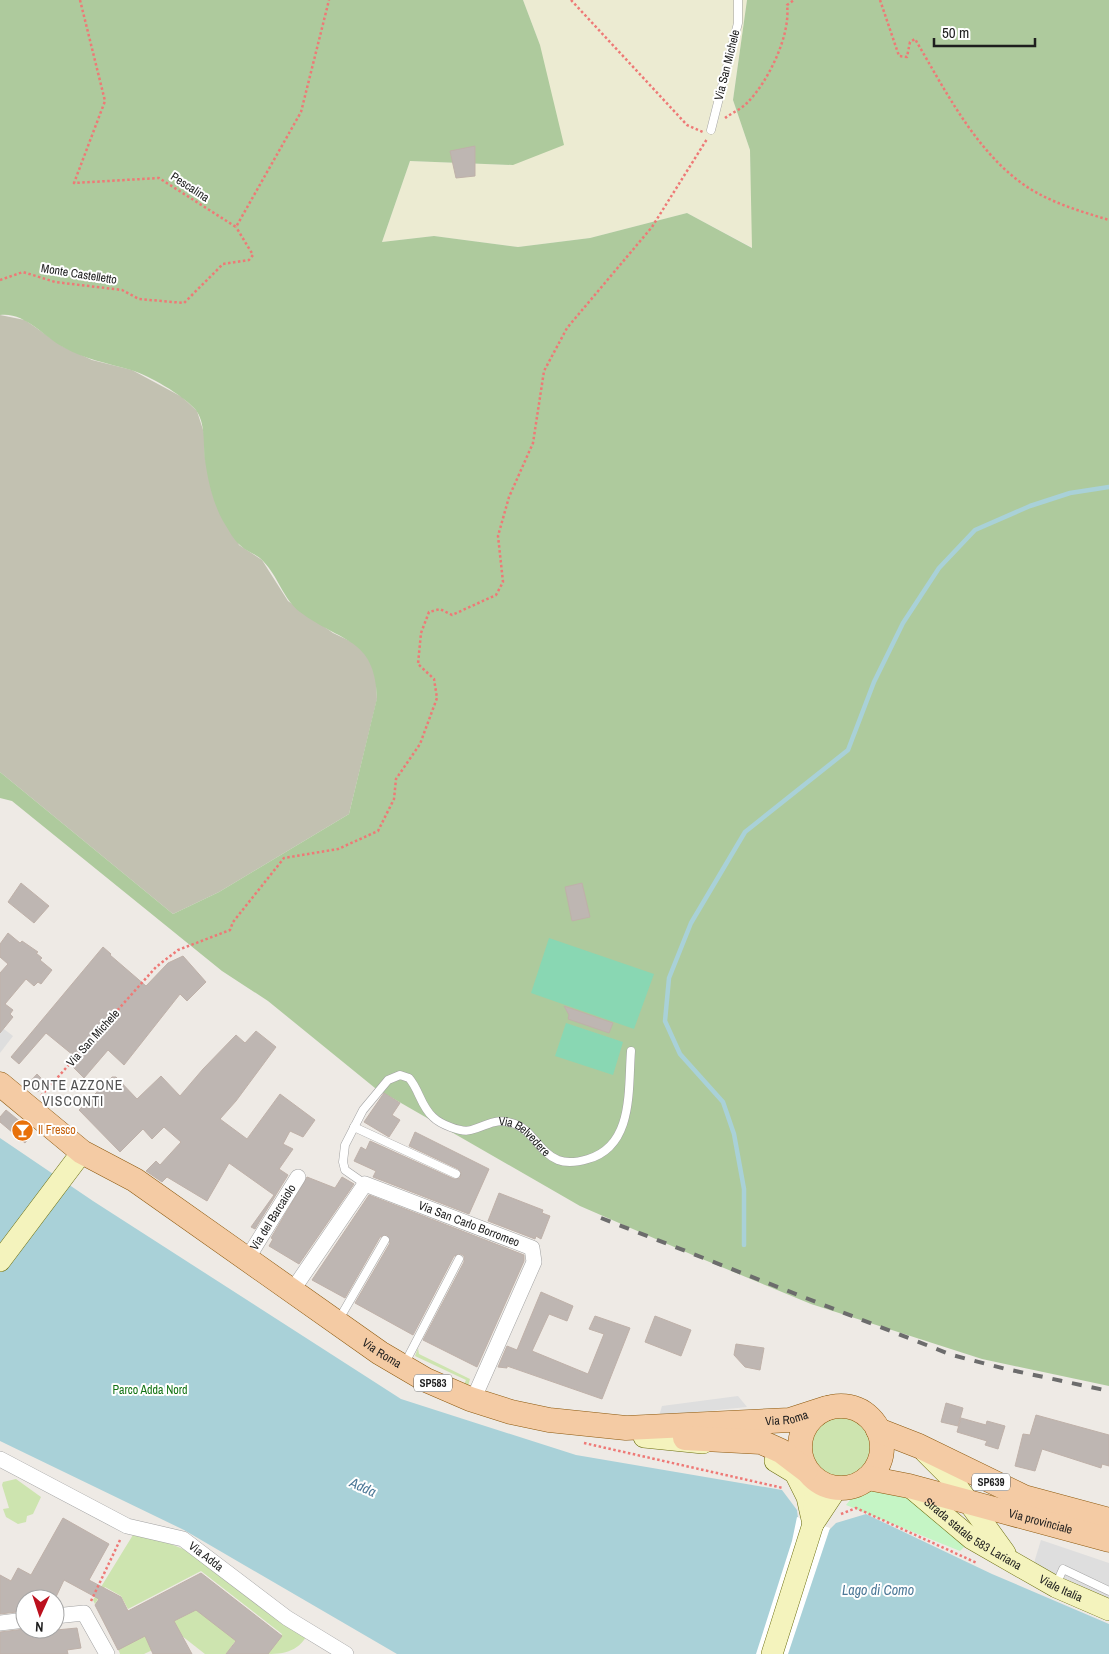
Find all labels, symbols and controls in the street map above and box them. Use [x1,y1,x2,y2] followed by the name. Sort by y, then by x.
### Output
[934,15,1035,47] scale bar
[942,22,969,43] text: 50 m
[711,28,743,102] street label: Via San Michele
[168,169,213,206] street label: Pescalina
[40,260,118,288] street label: Monte Castelletto
[63,1006,123,1070] street label: Via San Michele
[23,1076,123,1110] district label: PONTE AZZONE VISCONTI
[498,1113,554,1160] street label: Via Belvedere
[10,1118,34,1142] bar icon: Il Fresco
[38,1122,76,1138] place label: Il Fresco
[246,1181,299,1253] street label: Via del Barcaiolo
[416,1197,522,1251] street label: Via San Carlo Borromeo
[359,1335,405,1372] street label: Via Roma
[414,1375,452,1392] road number: SP583
[113,1382,187,1398] park label: Parco Adda Nord
[765,1406,811,1429] street label: Via Roma
[346,1473,379,1501] water label: Adda
[972,1474,1010,1490] road number: SP639
[921,1494,1025,1574] street label: Strada statale 583 Lariana
[1007,1505,1074,1538] street label: Via provinciale
[185,1538,227,1575] street label: Via Adda
[1036,1571,1085,1606] street label: Viale Italia
[842,1581,914,1599] water label: Lago di Como
[15,1589,65,1639] north arrow
[35,1618,44,1636] text: N

